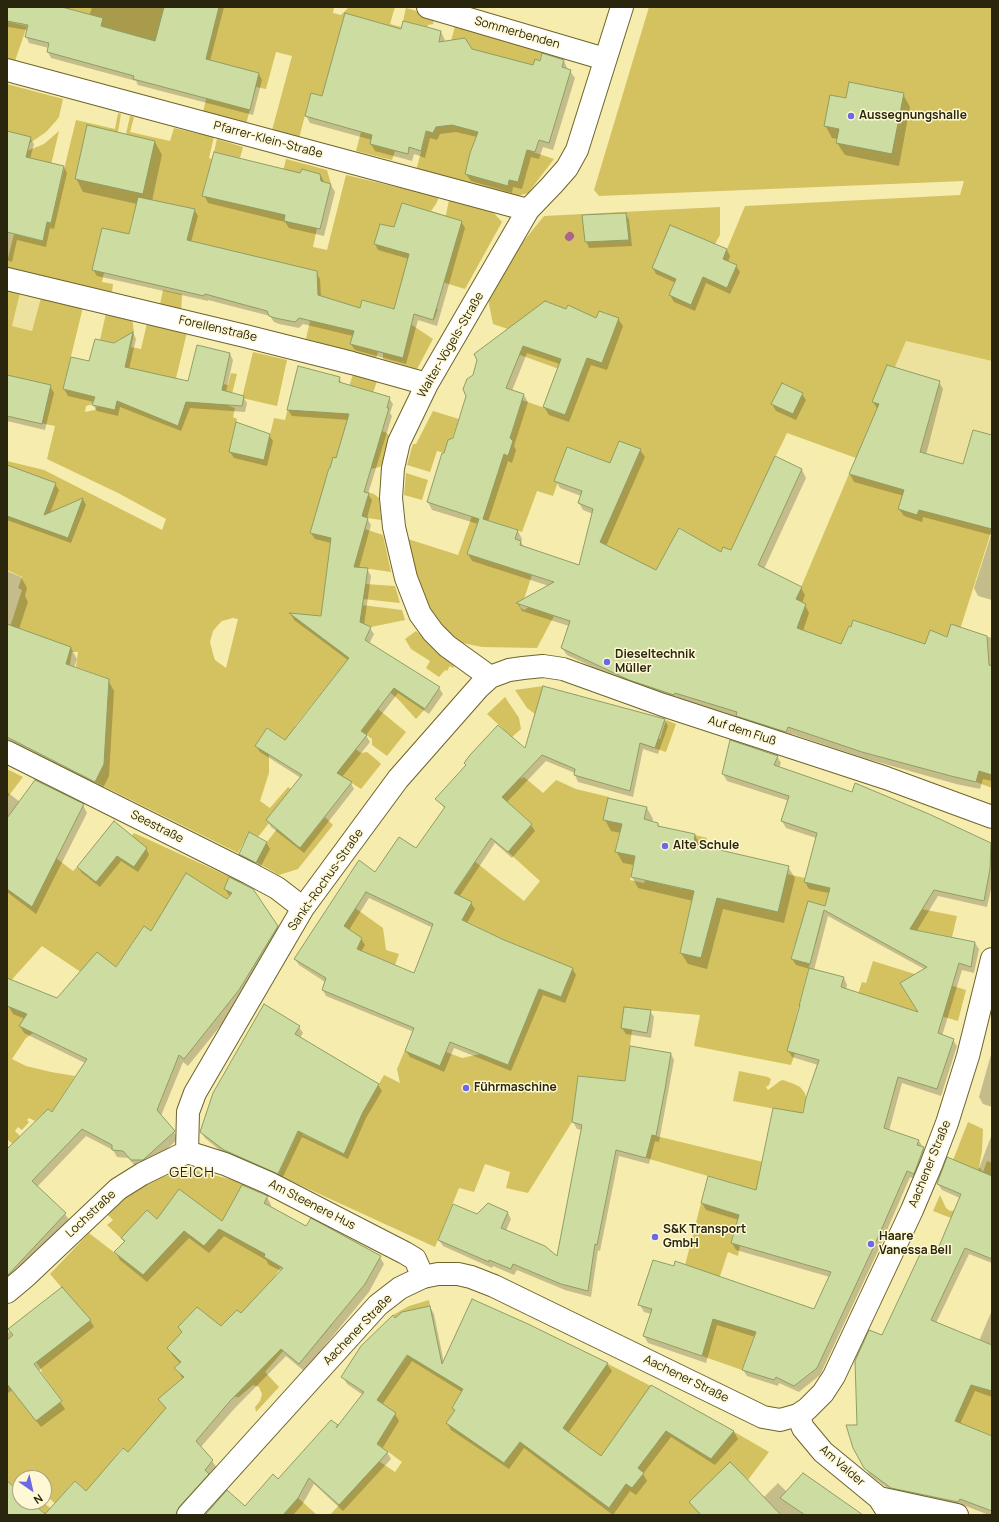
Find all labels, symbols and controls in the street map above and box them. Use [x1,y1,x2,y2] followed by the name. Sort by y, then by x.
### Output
[473,14,561,52] street label: Sommerbenden
[859,109,967,123] place label: Aussegnungshalle
[846,111,856,121] marker: Aussegnungshalle
[212,118,324,162] street label: Pfarrer-Klein-Straße
[415,290,487,400] street label: Walter-Vögels-Straße
[178,313,258,345] street label: Forellenstraße
[615,648,695,676] place label: Dieseltechnik Müller
[602,657,612,667] marker: Dieseltechnik Müller
[706,713,778,749] street label: Auf dem Fluß
[128,808,186,846] street label: Seestraße
[285,826,367,934] street label: Sankt-Rochus-Straße
[673,839,739,853] place label: Alte Schule
[660,841,670,851] marker: Alte Schule
[474,1081,557,1095] place label: Führmaschine
[461,1083,471,1093] marker: Führmaschine
[906,1118,954,1210] street label: Aachener Straße
[169,1165,215,1181] district label: GEICH
[266,1177,358,1233] street label: Am Steenere Hus
[63,1187,119,1241] street label: Lochstraße
[663,1223,746,1251] place label: S&K Transport GmbH
[879,1230,952,1258] place label: Haare Vanessa Bell
[650,1232,660,1242] marker: S&K Transport GmbH
[866,1239,876,1249] marker: Haare Vanessa Bell
[321,1292,395,1368] street label: Aachener Straße
[641,1352,731,1406] street label: Aachener Straße
[817,1443,867,1489] street label: Am Valder
[12,1470,52,1510] north arrow
[31,1491,46,1508] text: N

